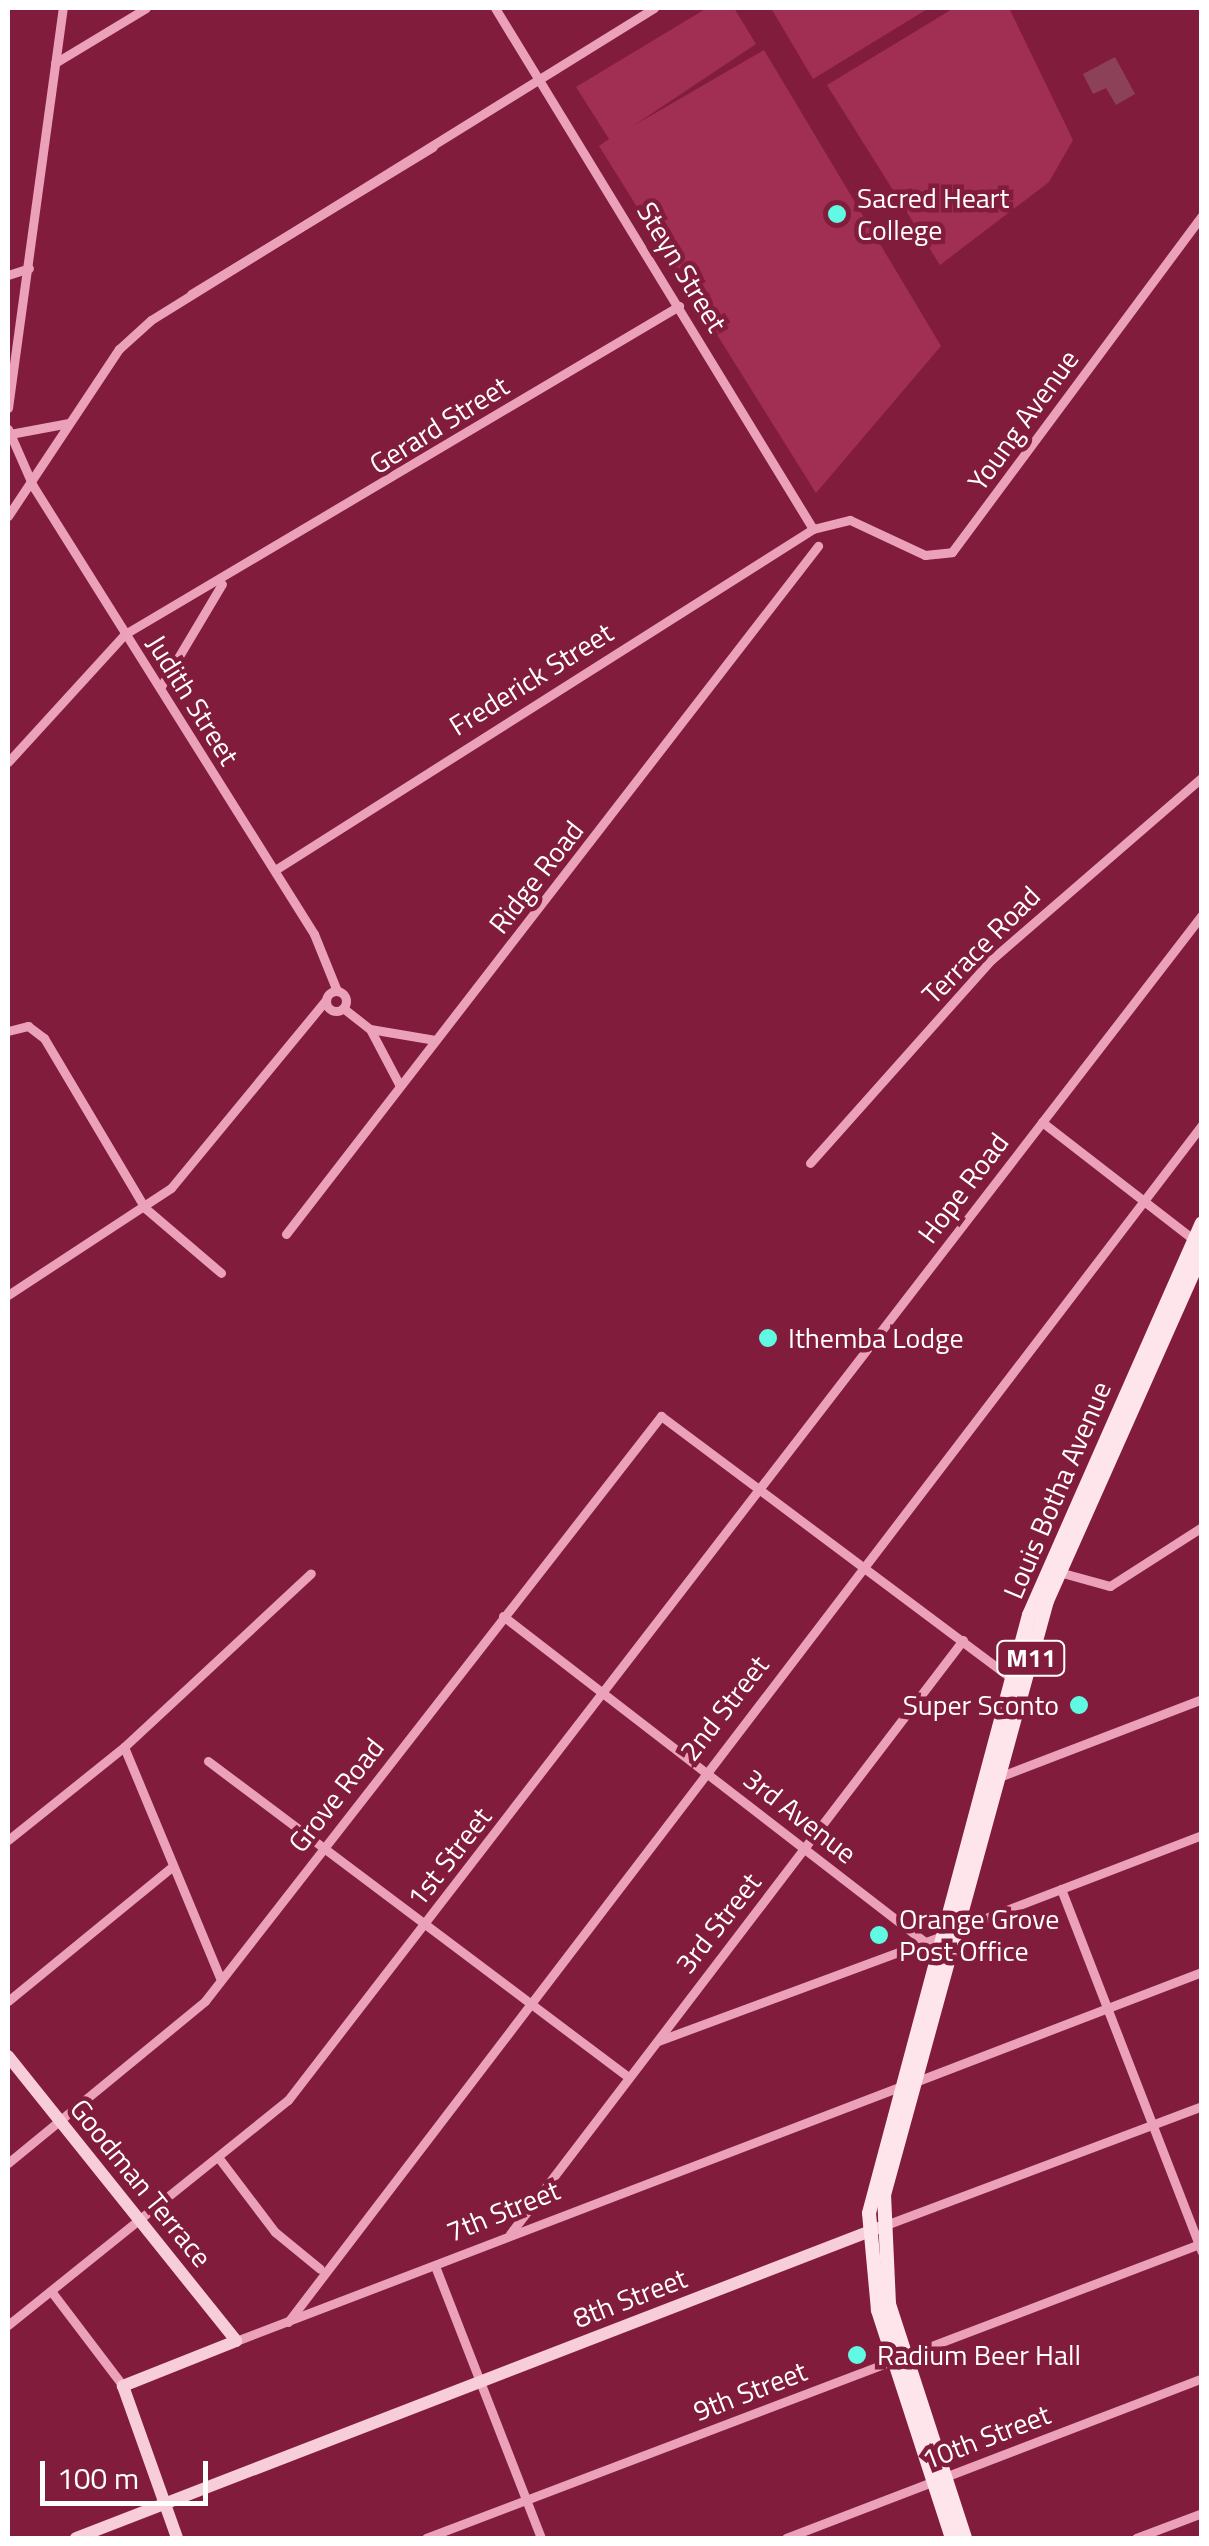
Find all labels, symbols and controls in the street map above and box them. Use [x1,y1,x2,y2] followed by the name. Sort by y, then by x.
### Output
[857,181,1009,247] place label: Sacred Heart College
[630,196,734,338] street label: Steyn Street
[826,203,848,225] marker: Sacred Heart College
[961,343,1085,497] street label: Young Avenue
[363,369,515,481] street label: Gerard Street
[443,615,619,743] street label: Frederick Street
[140,629,246,771] street label: Judith Street
[482,814,590,940] street label: Ridge Road
[915,879,1047,1011] street label: Terrace Road
[911,1126,1015,1250] street label: Hope Road
[788,1321,964,1355] place label: Ithemba Lodge
[757,1327,779,1349] marker: Ithemba Lodge
[996,1376,1118,1604] street label: Louis Botha Avenue
[996,1638,1066,1678] road number: M11
[673,1649,775,1767] street label: 2nd Street
[903,1688,1059,1722] place label: Super Sconto
[1068,1694,1090,1716] marker: Super Sconto
[281,1731,391,1859] street label: Grove Road
[737,1762,863,1870] street label: 3rd Avenue
[400,1801,498,1913] street label: 1st Street
[668,1866,768,1980] street label: 3rd Street
[899,1902,1059,1968] place label: Orange Grove Post Office
[868,1924,890,1946] marker: Orange Grove Post Office
[63,2092,219,2274] street label: Goodman Terrace
[442,2173,564,2249] street label: 7th Street
[568,2261,692,2335] street label: 8th Street
[877,2338,1081,2372] place label: Radium Beer Hall
[846,2344,868,2366] marker: Radium Beer Hall
[688,2354,812,2428] street label: 9th Street
[917,2397,1055,2477] street label: 10th Street
[45,2441,212,2503] scale bar
[57,2455,139,2501] text: 100 m

